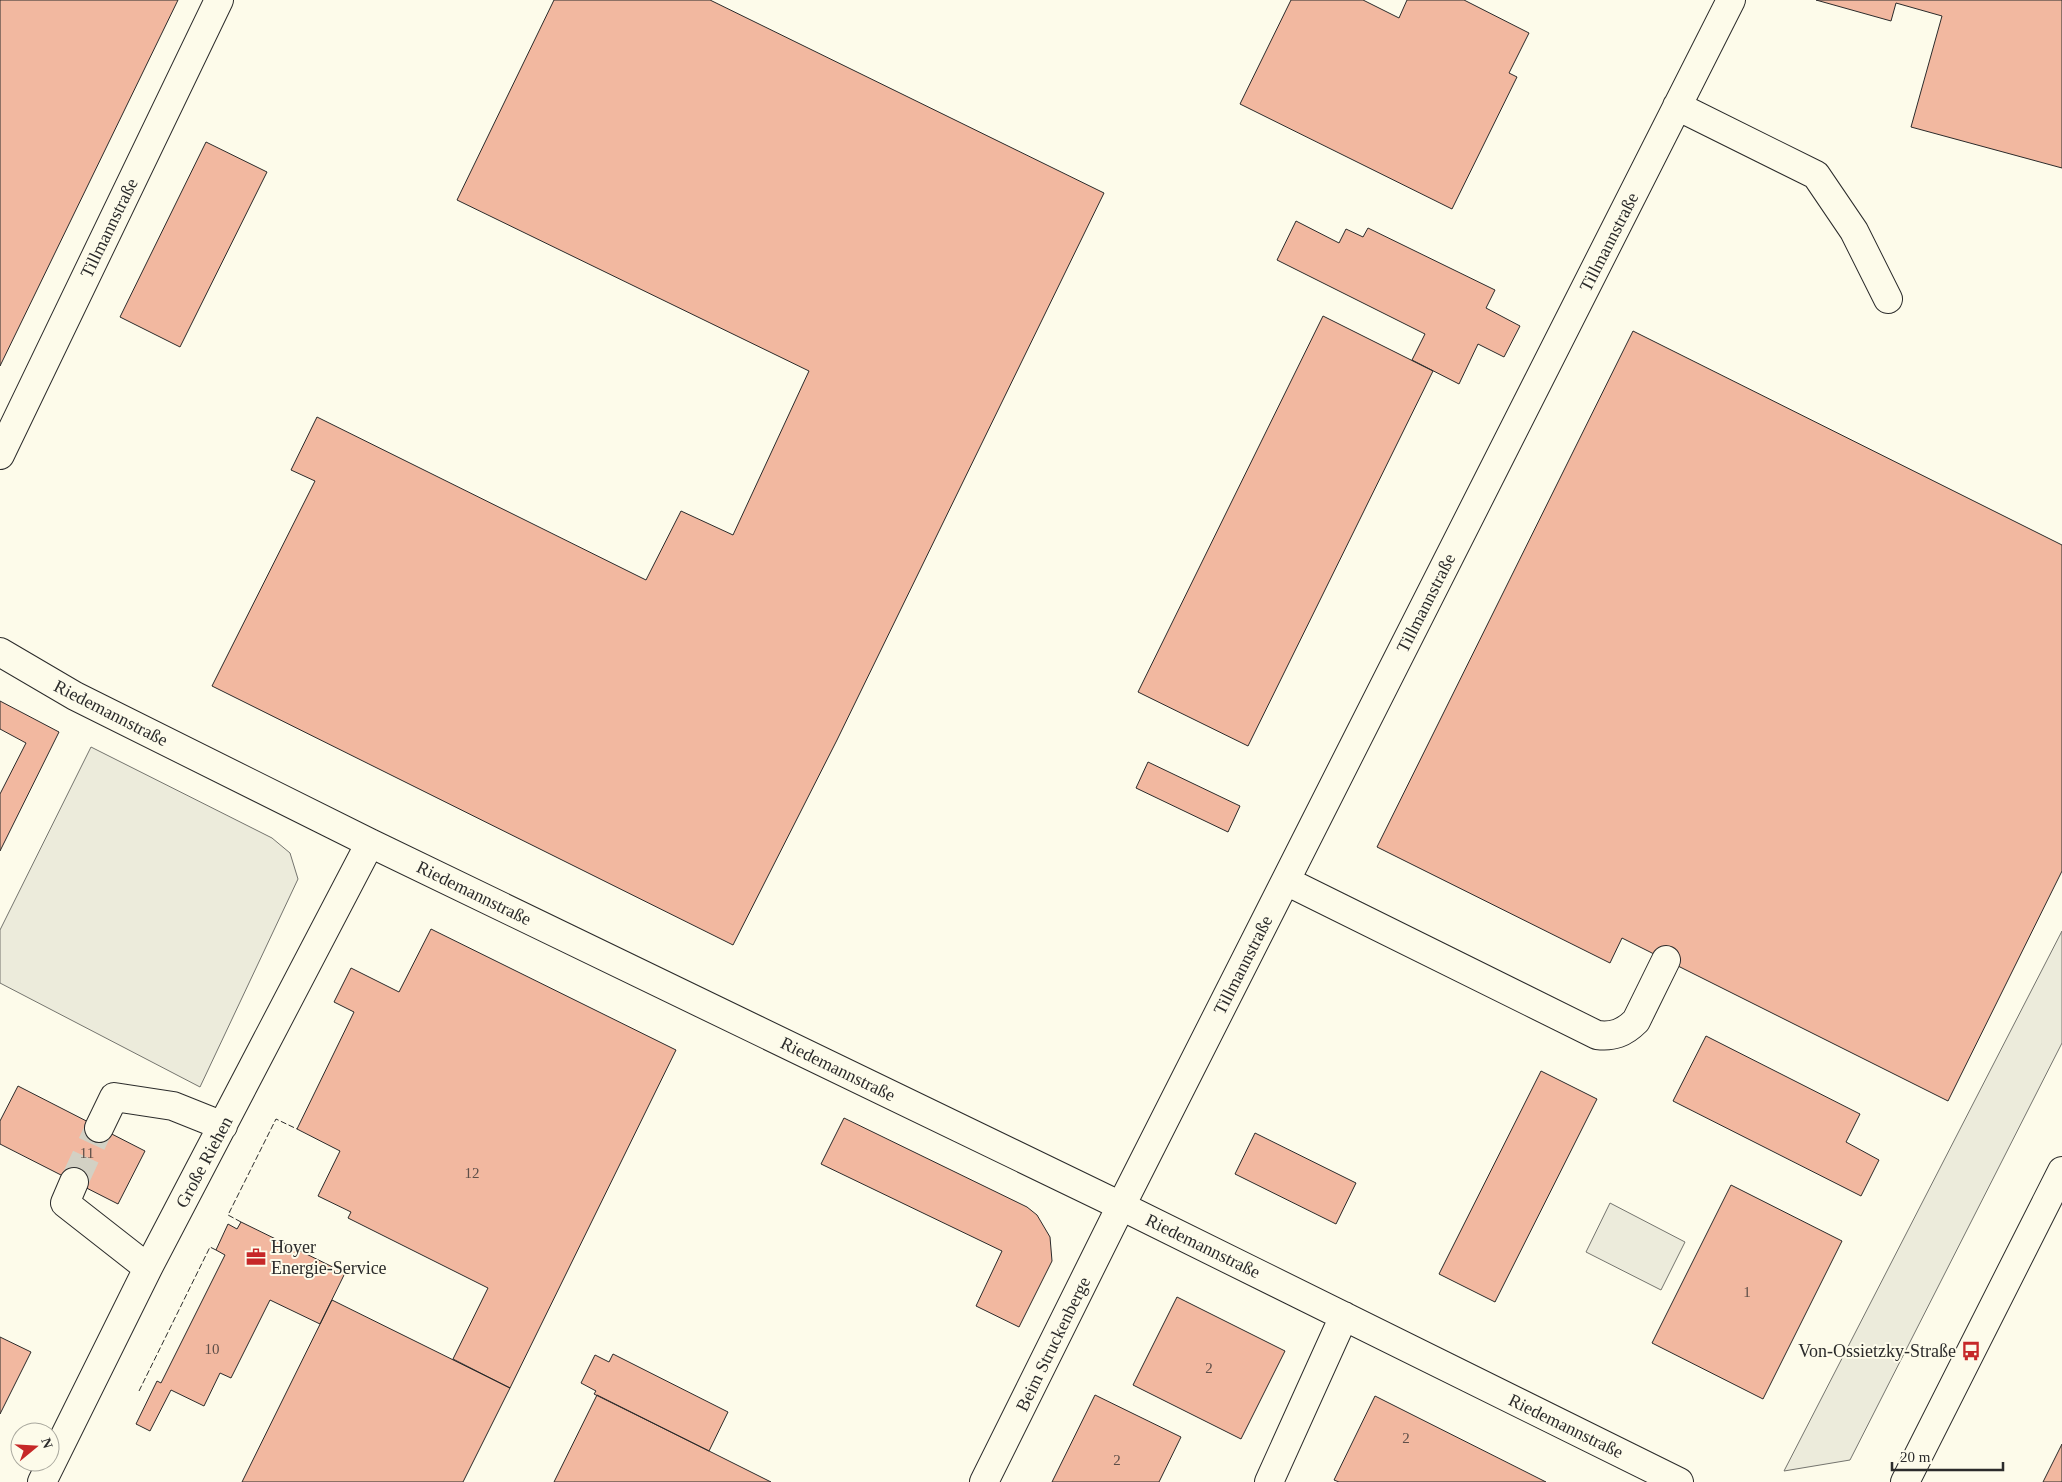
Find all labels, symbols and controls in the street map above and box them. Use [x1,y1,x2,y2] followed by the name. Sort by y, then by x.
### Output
[76,175,142,281] street label: Tillmannstraße
[1575,189,1643,295] street label: Tillmannstraße
[1392,550,1460,656] street label: Tillmannstraße
[51,676,171,750] street label: Riedemannstraße
[413,857,535,929] street label: Riedemannstraße
[1209,912,1277,1018] street label: Tillmannstraße
[777,1033,899,1105] street label: Riedemannstraße
[172,1113,236,1211] street label: Große Riehen
[80,1145,94,1161] house number: 11
[465,1165,480,1181] house number: 12
[1142,1210,1264,1282] street label: Riedemannstraße
[271,1237,387,1278] place label: Hoyer Energie-Service
[245,1246,267,1268] office icon: Hoyer Energie-Service
[1012,1273,1094,1415] street label: Beim Struckenberge
[1743,1284,1751,1300] house number: 1
[1960,1340,1982,1362] bus stop icon: Von-Ossietzky-Straße
[205,1341,220,1357] house number: 10
[1798,1341,1956,1361] place label: Von-Ossietzky-Straße
[1205,1360,1213,1376] house number: 2
[1505,1390,1627,1462] street label: Riedemannstraße
[10,1422,60,1472] north arrow
[1402,1430,1410,1446] house number: 2
[38,1436,56,1450] text: N
[1892,1440,2003,1472] scale bar
[1900,1449,1931,1465] text: 20 m
[1113,1452,1121,1468] house number: 2

